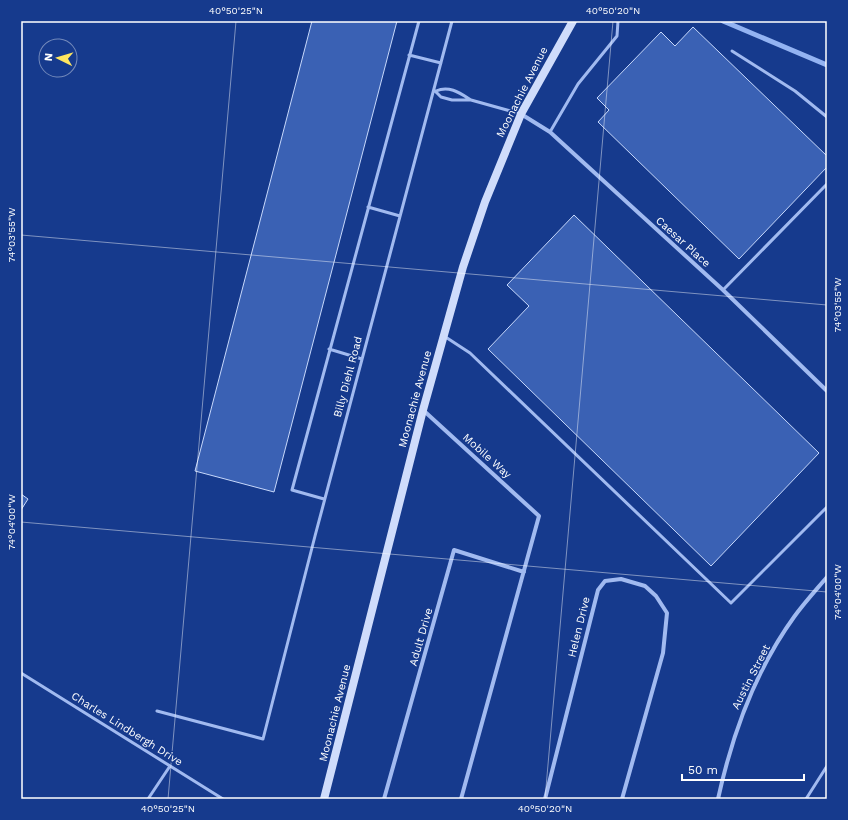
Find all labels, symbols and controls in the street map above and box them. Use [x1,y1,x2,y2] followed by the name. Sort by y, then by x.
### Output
[209,5,263,16] text: 40°50'25"N
[586,5,640,16] text: 40°50'20"N
[38,38,78,78] north arrow
[494,44,550,140] street label: Moonachie Avenue
[42,53,55,62] text: N
[6,207,17,263] text: 74°03'55"W
[653,214,713,270] street label: Caesar Place
[832,277,843,333] text: 74°03'55"W
[331,335,365,419] street label: Billy Diehl Road
[396,349,434,449] street label: Moonachie Avenue
[460,431,514,481] street label: Mobile Way
[6,494,17,550] text: 74°04'00"W
[832,564,843,620] text: 74°04'00"W
[565,595,593,659] street label: Helen Drive
[407,607,435,667] street label: Adult Drive
[729,642,773,712] street label: Austin Street
[317,663,353,763] street label: Moonachie Avenue
[69,689,185,769] street label: Charles Lindbergh Drive
[682,756,804,782] scale bar
[688,763,718,777] text: 50 m
[141,803,195,814] text: 40°50'25"N
[518,803,572,814] text: 40°50'20"N

